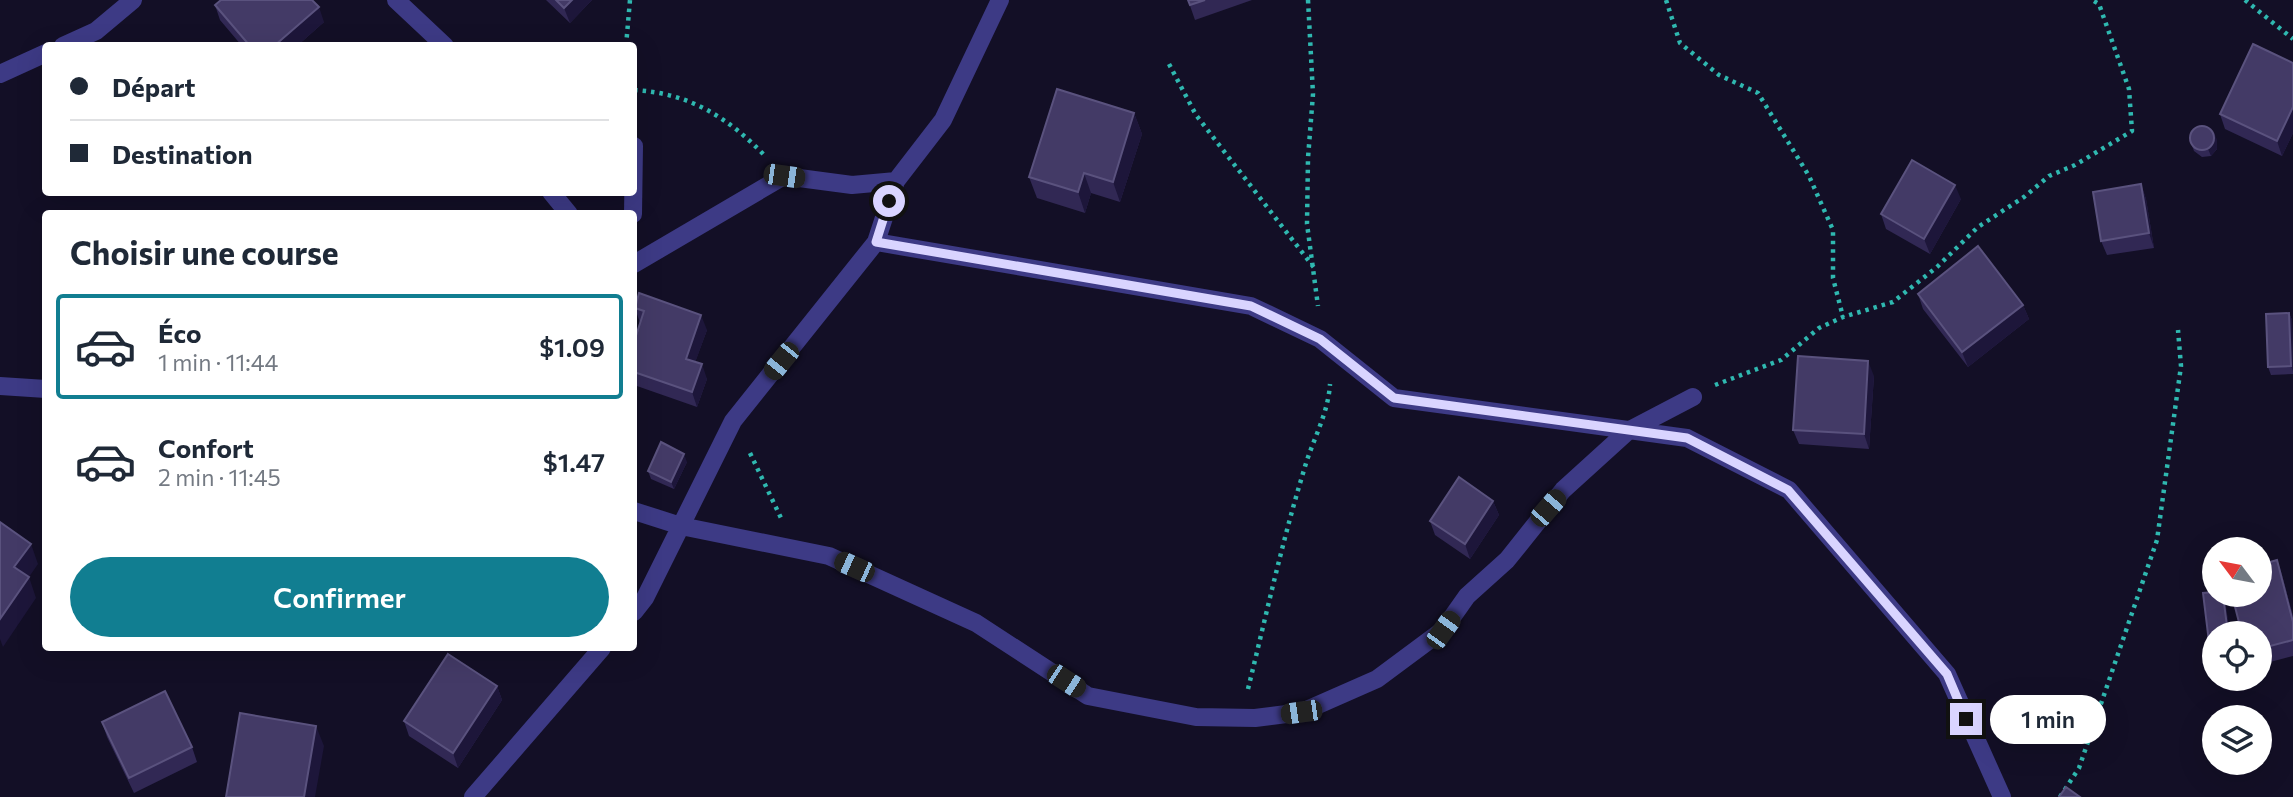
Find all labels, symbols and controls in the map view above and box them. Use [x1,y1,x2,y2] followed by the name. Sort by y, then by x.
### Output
[112,71,196,102] text: Départ
[112,138,253,169] text: Destination
[762,163,807,189] car
[873,185,905,217] route start
[70,232,339,272] text: Choisir une course
[74,315,137,378] icon: car
[158,317,202,348] text: Éco
[539,331,605,362] text: $1.09
[760,338,803,384] car
[158,348,278,376] text: 1 min · 11:44
[74,430,137,493] icon: car
[158,432,254,463] text: Confort
[543,446,605,477] text: $1.47
[158,463,281,491] text: 2 min · 11:45
[1527,485,1570,531] car
[2202,537,2272,607] north arrow
[2202,537,2272,775] map controls
[831,549,878,585] car
[70,557,609,637] button: Confirmer
[1423,607,1464,653] car
[2202,621,2272,691] button: locate
[1043,661,1090,701] car
[1990,694,2106,744] callout: 1 min
[1279,699,1324,725] car
[1950,703,1982,735] route end
[2021,705,2075,733] text: 1 min
[2202,705,2272,775] button: layers

